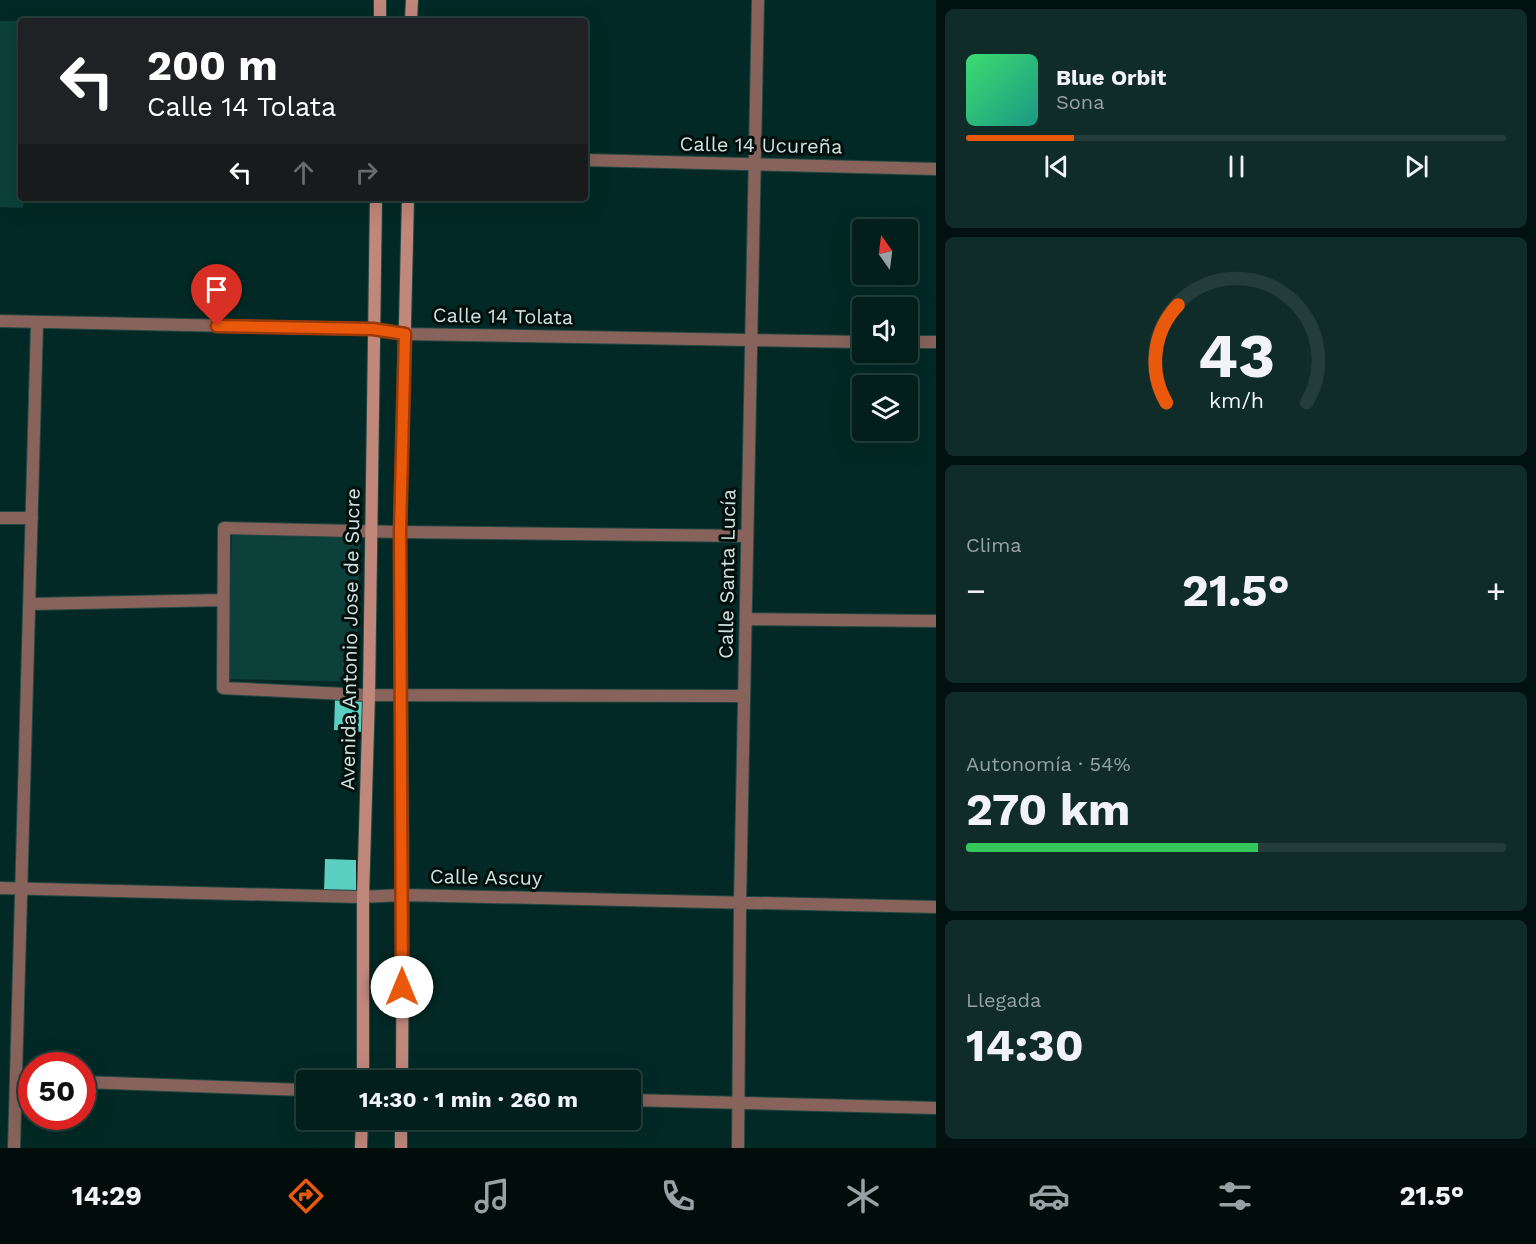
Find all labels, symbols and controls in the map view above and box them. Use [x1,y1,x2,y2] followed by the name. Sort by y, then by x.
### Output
[147,41,278,90] text: 200 m
[48,42,126,120] icon: left
[1056,65,1166,90] text: Blue Orbit
[1056,90,1105,114] text: Sona
[147,91,336,123] text: Calle 14 Tolata
[679,132,843,158] street label: Calle 14 Ucureña
[1040,150,1073,183] icon: previous
[1220,150,1253,183] icon: pause
[1400,150,1433,183] icon: next
[224,156,257,189] icon: left
[287,156,320,189] icon: ahead
[350,156,383,189] icon: right
[852,219,918,285] north arrow
[852,219,918,441] map controls
[191,264,242,326] pin
[200,273,233,306] icon: arrive
[852,297,918,363] button: sound
[433,303,573,329] street label: Calle 14 Tolata
[1197,319,1275,392] text: 43
[852,375,918,441] button: layers
[1208,389,1264,414] text: km/h
[335,488,365,790] street label: Avenida Antonio Jose de Sucre
[714,489,740,659] street label: Calle Santa Lucía
[966,533,1022,557] text: Clima
[1182,564,1290,617] text: 21.5°
[966,571,986,610] text: −
[1486,571,1506,610] text: +
[966,752,1131,776] text: Autonomía · 54%
[966,783,1130,836] text: 270 km
[430,864,543,890] street label: Calle Ascuy
[370,955,434,1019] position arrow
[966,988,1041,1012] text: Llegada
[966,1019,1084,1072] text: 14:30
[18,1052,96,1130] speed limit sign: 50
[359,1087,578,1112] text: 14:30 · 1 min · 260 m
[285,1175,327,1217] icon: directions
[471,1175,513,1217] icon: music
[657,1175,699,1217] icon: phone
[842,1175,884,1217] icon: climate
[1028,1175,1070,1217] icon: car
[1214,1175,1256,1217] icon: filters
[72,1180,142,1212] text: 14:29
[1399,1180,1464,1212] text: 21.5°

